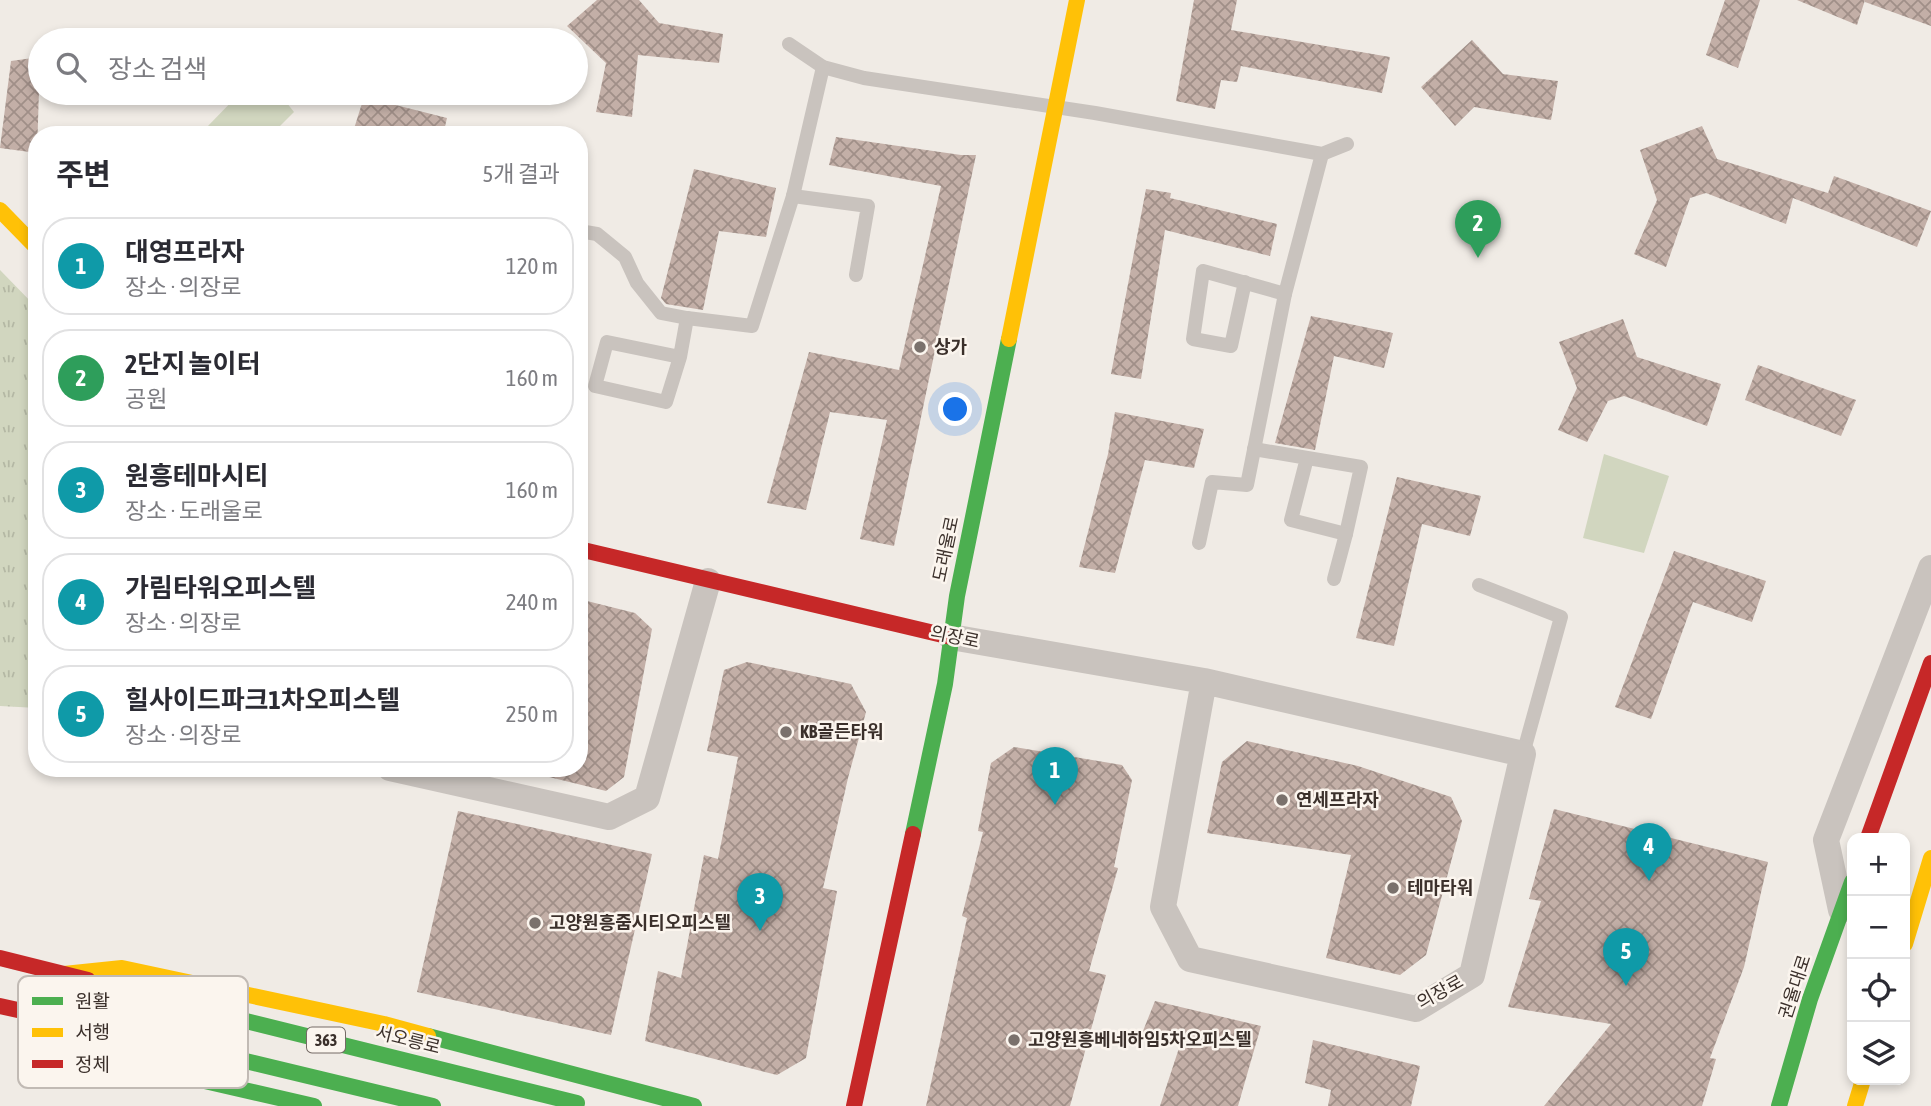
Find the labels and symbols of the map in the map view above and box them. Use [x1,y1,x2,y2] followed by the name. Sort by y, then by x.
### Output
[1455,200,1501,258] pin: 2
[934,336,968,357] place label: 상가
[912,339,928,355] marker: 상가
[938,392,972,426] your location
[928,514,963,583] street label: 도래울로
[929,621,982,652] street label: 의장로
[800,721,884,742] place label: KB골든타워
[778,724,794,740] marker: KB골든타워
[1032,747,1078,805] pin: 1
[1296,789,1379,810] place label: 연세프라자
[1274,792,1290,808] marker: 연세프라자
[1626,823,1672,881] pin: 4
[737,873,783,931] pin: 3
[1407,877,1473,898] place label: 테마타워
[1385,880,1401,896] marker: 테마타워
[549,912,731,933] place label: 고양원흥줌시티오피스텔
[527,915,543,931] marker: 고양원흥줌시티오피스텔
[1603,928,1649,986] pin: 5
[1774,952,1815,1022] street label: 권율대로
[1413,970,1467,1013] street label: 의장로
[18,976,248,1088] legend
[75,990,110,1012] text: 원활
[75,1021,110,1043] text: 서행
[373,1021,443,1058] street label: 서오릉로
[307,1028,345,1052] road number: 363
[1028,1029,1252,1050] place label: 고양원흥베네하임5차오피스텔
[1006,1032,1022,1048] marker: 고양원흥베네하임5차오피스텔
[75,1053,110,1075] text: 정체

